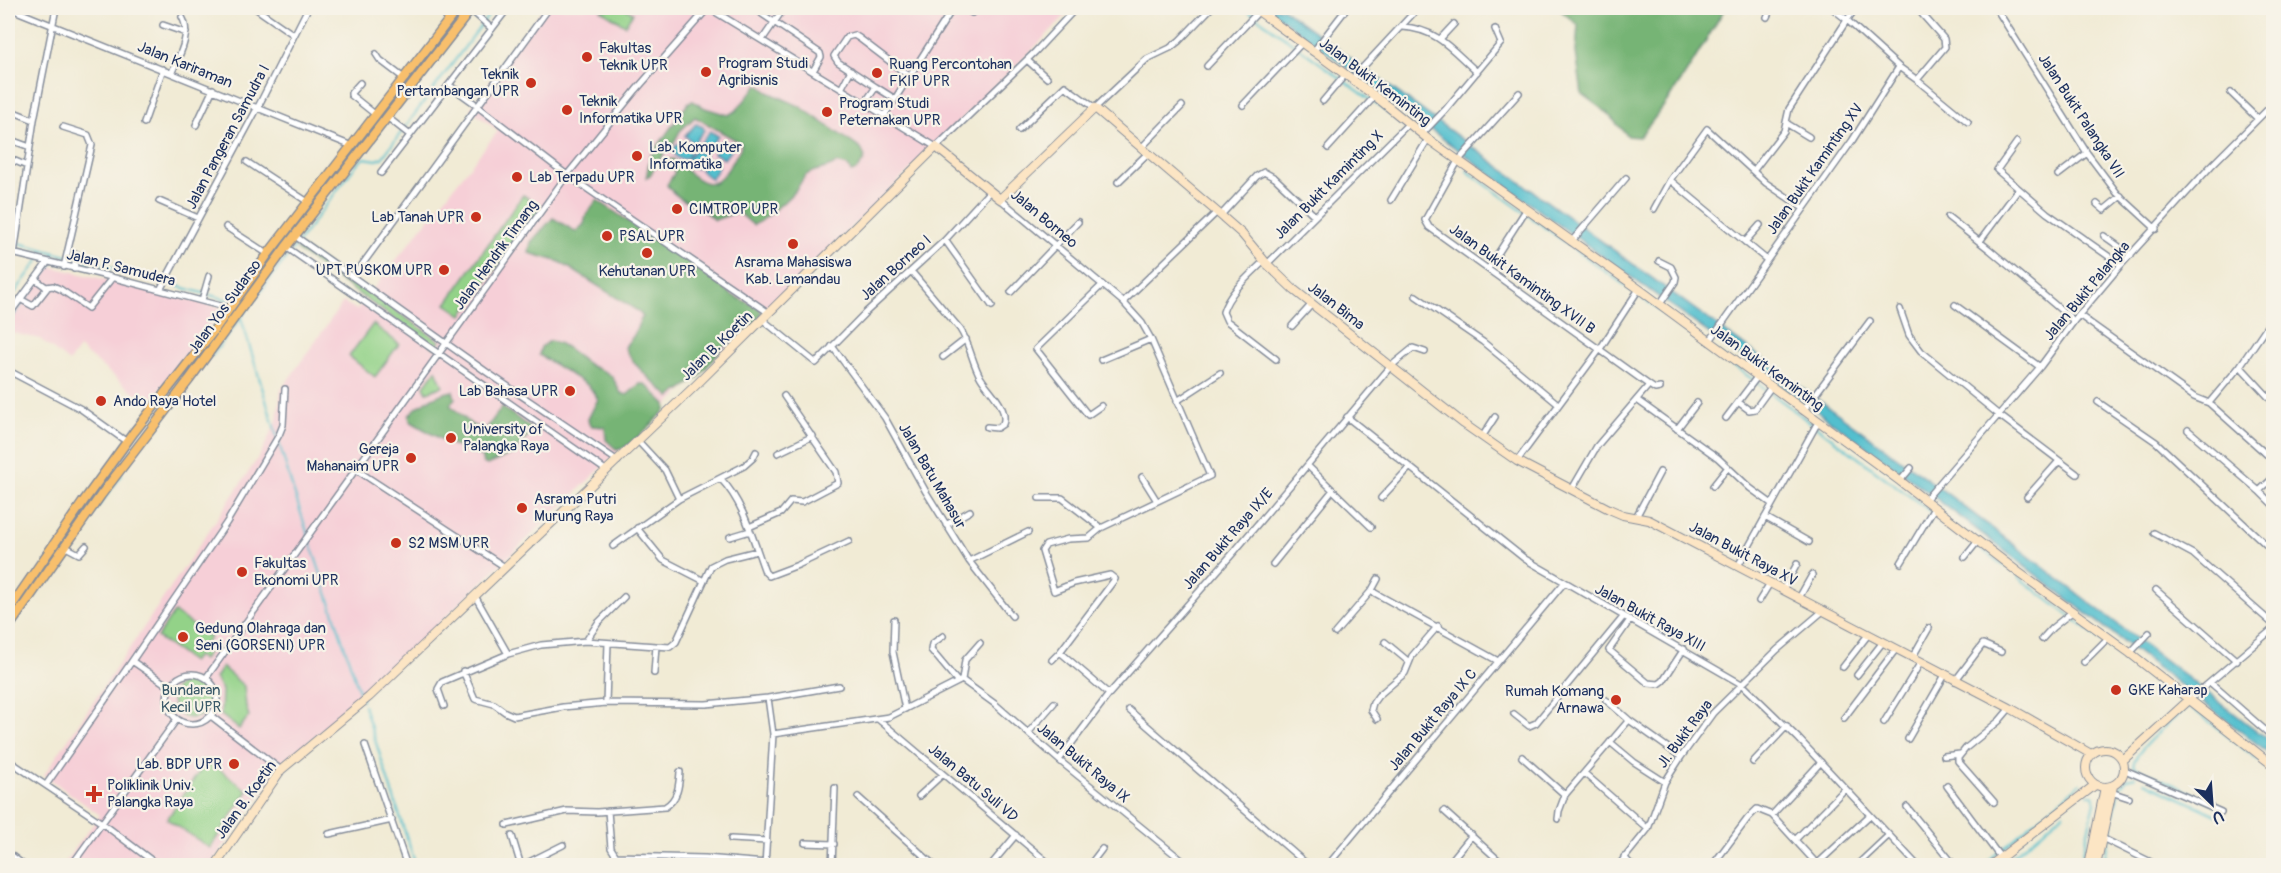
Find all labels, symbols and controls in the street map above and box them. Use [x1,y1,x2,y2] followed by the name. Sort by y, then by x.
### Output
[1315,34,1435,130] street label: Jalan Bukit Keminting
[135,37,235,93] street label: Jalan Kariraman
[599,39,668,75] place label: Fakultas Teknik UPR
[580,50,594,64] marker: Fakultas Teknik UPR
[2034,50,2128,182] street label: Jalan Bukit Palangka VII
[718,54,808,90] place label: Program Studi Agribisnis
[889,55,1012,91] place label: Ruang Percontohan FKIP UPR
[182,61,274,213] street label: Jalan Pangeran Samudra I
[397,65,520,101] place label: Teknik Pertambangan UPR
[699,65,713,79] marker: Program Studi Agribisnis
[870,66,884,80] marker: Ruang Percontohan FKIP UPR
[524,76,538,90] marker: Teknik Pertambangan UPR
[579,92,683,128] place label: Teknik Informatika UPR
[839,94,941,130] place label: Program Studi Peternakan UPR
[1763,100,1867,238] street label: Jalan Bukit Kaminting XV
[560,103,574,117] marker: Teknik Informatika UPR
[820,105,834,119] marker: Program Studi Peternakan UPR
[1270,126,1388,244] street label: Jalan Bukit Kaminting X
[649,138,742,174] place label: Lab. Komputer Informatika
[630,149,644,163] marker: Lab. Komputer Informatika
[529,168,635,187] place label: Lab Terpadu UPR
[510,170,524,184] marker: Lab Terpadu UPR
[1007,185,1081,253] street label: Jalan Borneo
[450,196,542,314] street label: Jalan Hendrik Timang
[689,200,779,219] place label: CIMTROP UPR
[670,202,684,216] marker: CIMTROP UPR
[371,208,464,227] place label: Lab Tanah UPR
[469,210,483,224] marker: Lab Tanah UPR
[1445,220,1599,338] street label: Jalan Bukit Kaminting XVII B
[619,227,685,246] place label: PSAL UPR
[600,229,614,243] marker: PSAL UPR
[856,231,936,305] street label: Jalan Borneo I
[786,237,800,251] marker: Asrama Mahasiswa Kab. Lamandau
[2040,237,2134,345] street label: Jalan Bukit Palangka
[64,245,178,291] street label: Jalan P. Samudera
[640,246,654,260] marker: Kehutanan UPR
[734,253,852,289] place label: Asrama Mahasiswa Kab. Lamandau
[184,256,266,358] street label: Jalan Yos Sudarso
[316,261,432,280] place label: UPT PUSKOM UPR
[598,262,696,281] place label: Kehutanan UPR
[437,263,451,277] marker: UPT PUSKOM UPR
[1304,278,1368,334] street label: Jalan Bima
[677,307,757,385] street label: Jalan B. Koetin
[1707,321,1827,415] street label: Jalan Bukit Keminting
[459,382,558,401] place label: Lab Bahasa UPR
[563,384,577,398] marker: Lab Bahasa UPR
[113,392,216,411] place label: Ando Raya Hotel
[94,394,108,408] marker: Ando Raya Hotel
[463,420,549,456] place label: University of Palangka Raya
[894,420,970,533] street label: Jalan Batu Mahasur
[444,431,458,445] marker: University of Palangka Raya
[306,440,399,476] place label: Gereja Mahanaim UPR
[404,451,418,465] marker: Gereja Mahanaim UPR
[1179,484,1277,594] street label: Jalan Bukit Raya IX/E
[534,490,617,526] place label: Asrama Putri Murung Raya
[515,501,529,515] marker: Asrama Putri Murung Raya
[1686,517,1800,591] street label: Jalan Bukit Raya XV
[408,534,489,553] place label: S2 MSM UPR
[389,536,403,550] marker: S2 MSM UPR
[254,554,339,590] place label: Fakultas Ekonomi UPR
[235,565,249,579] marker: Fakultas Ekonomi UPR
[1591,580,1709,656] street label: Jalan Bukit Raya XIII
[195,619,326,655] place label: Gedung Olahraga dan Seni (GORSENI) UPR
[176,630,190,644] marker: Gedung Olahraga dan Seni (GORSENI) UPR
[1385,665,1481,775] street label: Jalan Bukit Raya IX C
[161,681,222,717] park label: Bundaran Kecil UPR
[2128,681,2208,700] place label: GKE Kaharap
[1505,682,1604,718] place label: Rumah Komang Arnawa
[2109,683,2123,697] marker: GKE Kaharap
[1609,693,1623,707] marker: Rumah Komang Arnawa
[1653,696,1717,772] street label: Jl. Bukit Raya
[1033,719,1133,807] street label: Jalan Bukit Raya IX
[924,740,1022,826] street label: Jalan Batu Suli VD
[136,755,222,774] place label: Lab. BDP UPR
[211,757,281,843] street label: Jalan B. Koetin
[227,757,241,771] marker: Lab. BDP UPR
[2182,774,2242,834] north arrow
[107,776,194,812] place label: Poliklinik Univ. Palangka Raya
[85,785,103,803] marker: Poliklinik Univ. Palangka Raya
[2209,805,2227,828] text: U

